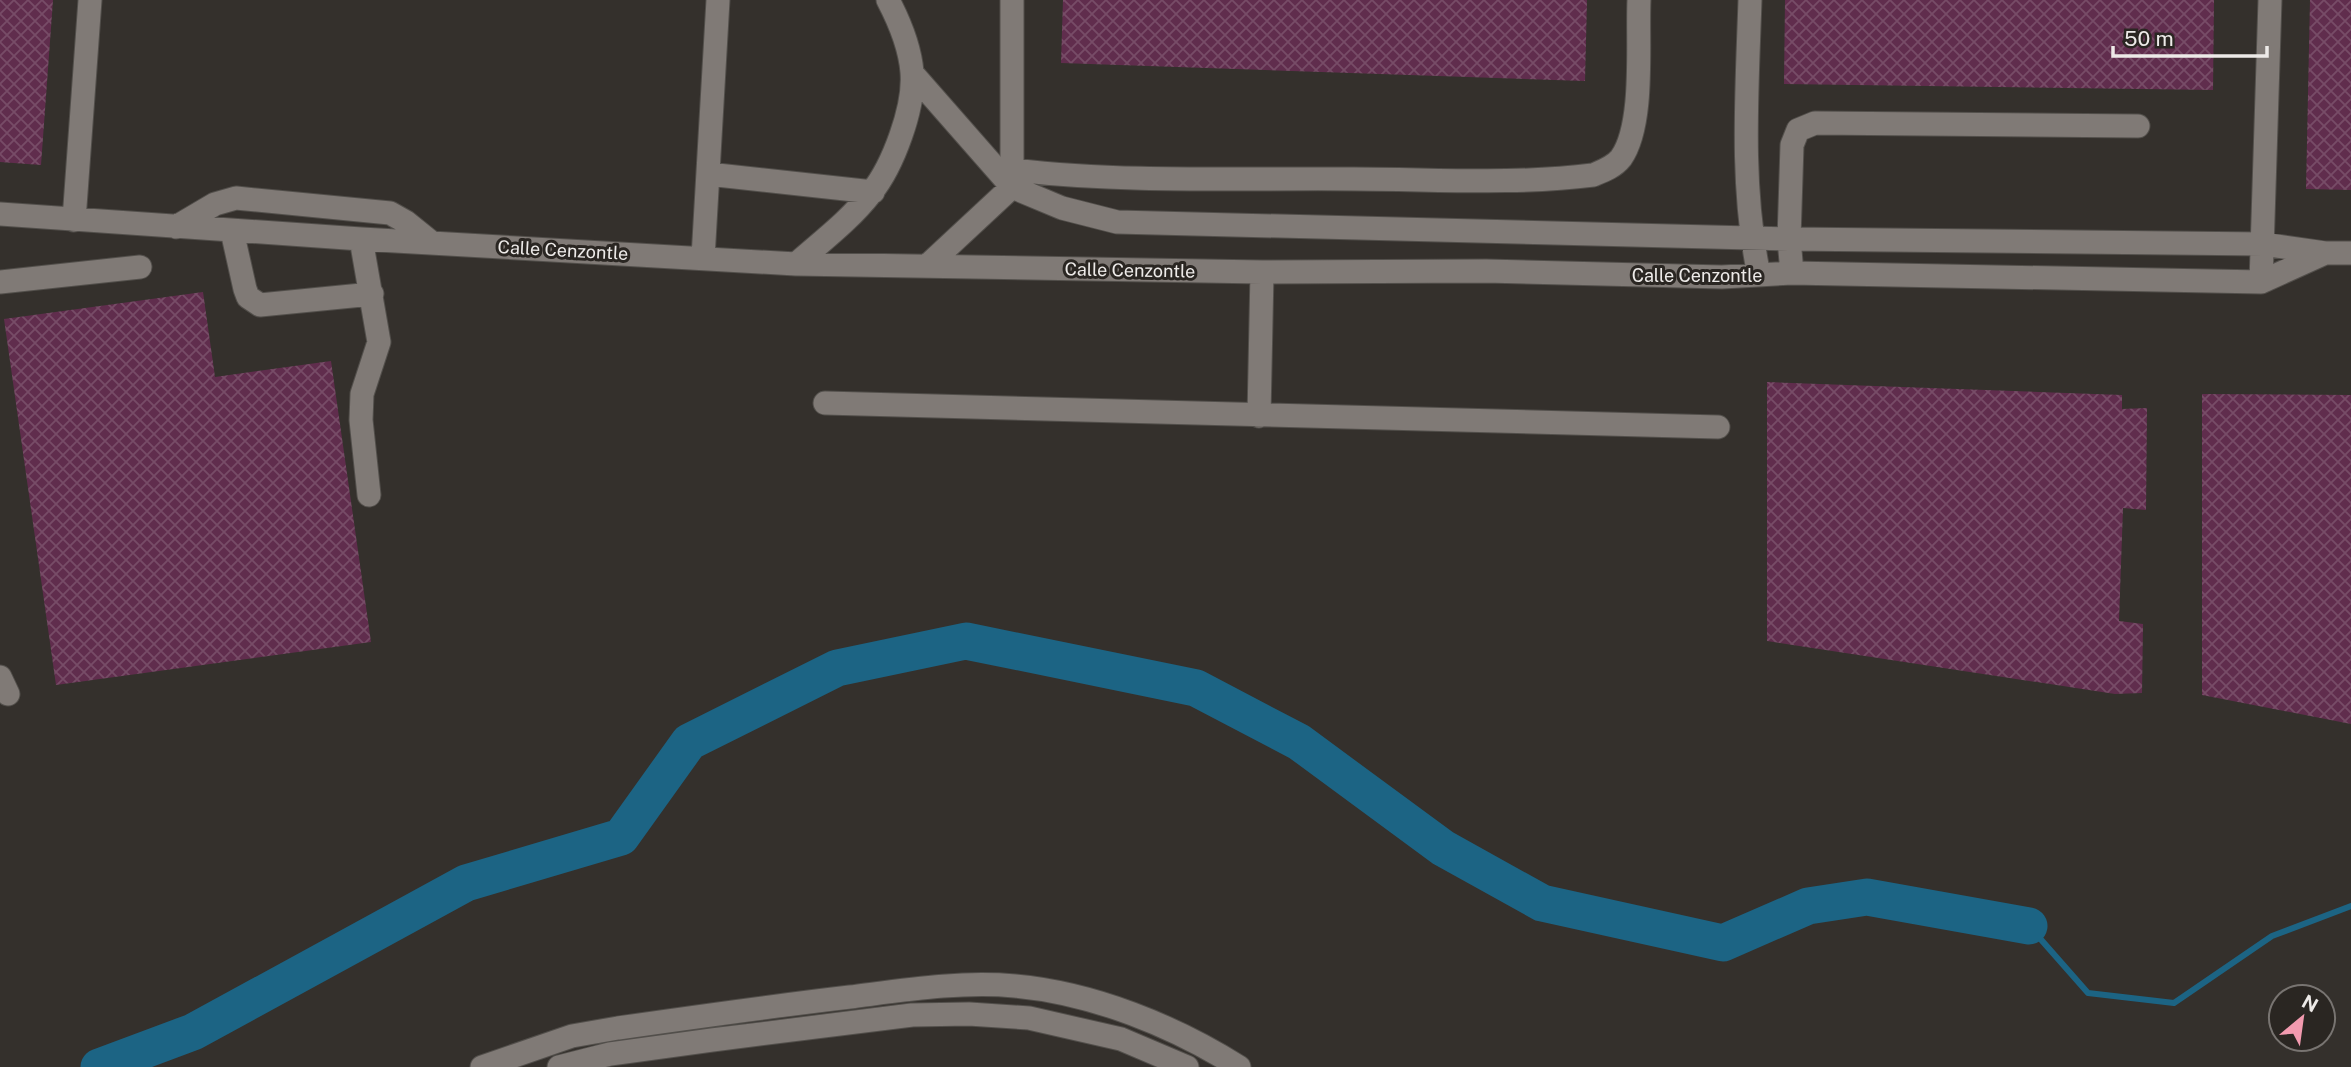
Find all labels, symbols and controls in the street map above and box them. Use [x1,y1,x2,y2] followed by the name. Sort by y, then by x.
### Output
[2113,14,2267,58] scale bar
[2124,26,2174,51] text: 50 m
[497,236,629,264] street label: Calle Cenzontle
[1064,258,1196,282] street label: Calle Cenzontle
[1632,265,1762,286] street label: Calle Cenzontle
[2267,983,2337,1053] north arrow
[2298,990,2322,1016] text: N

